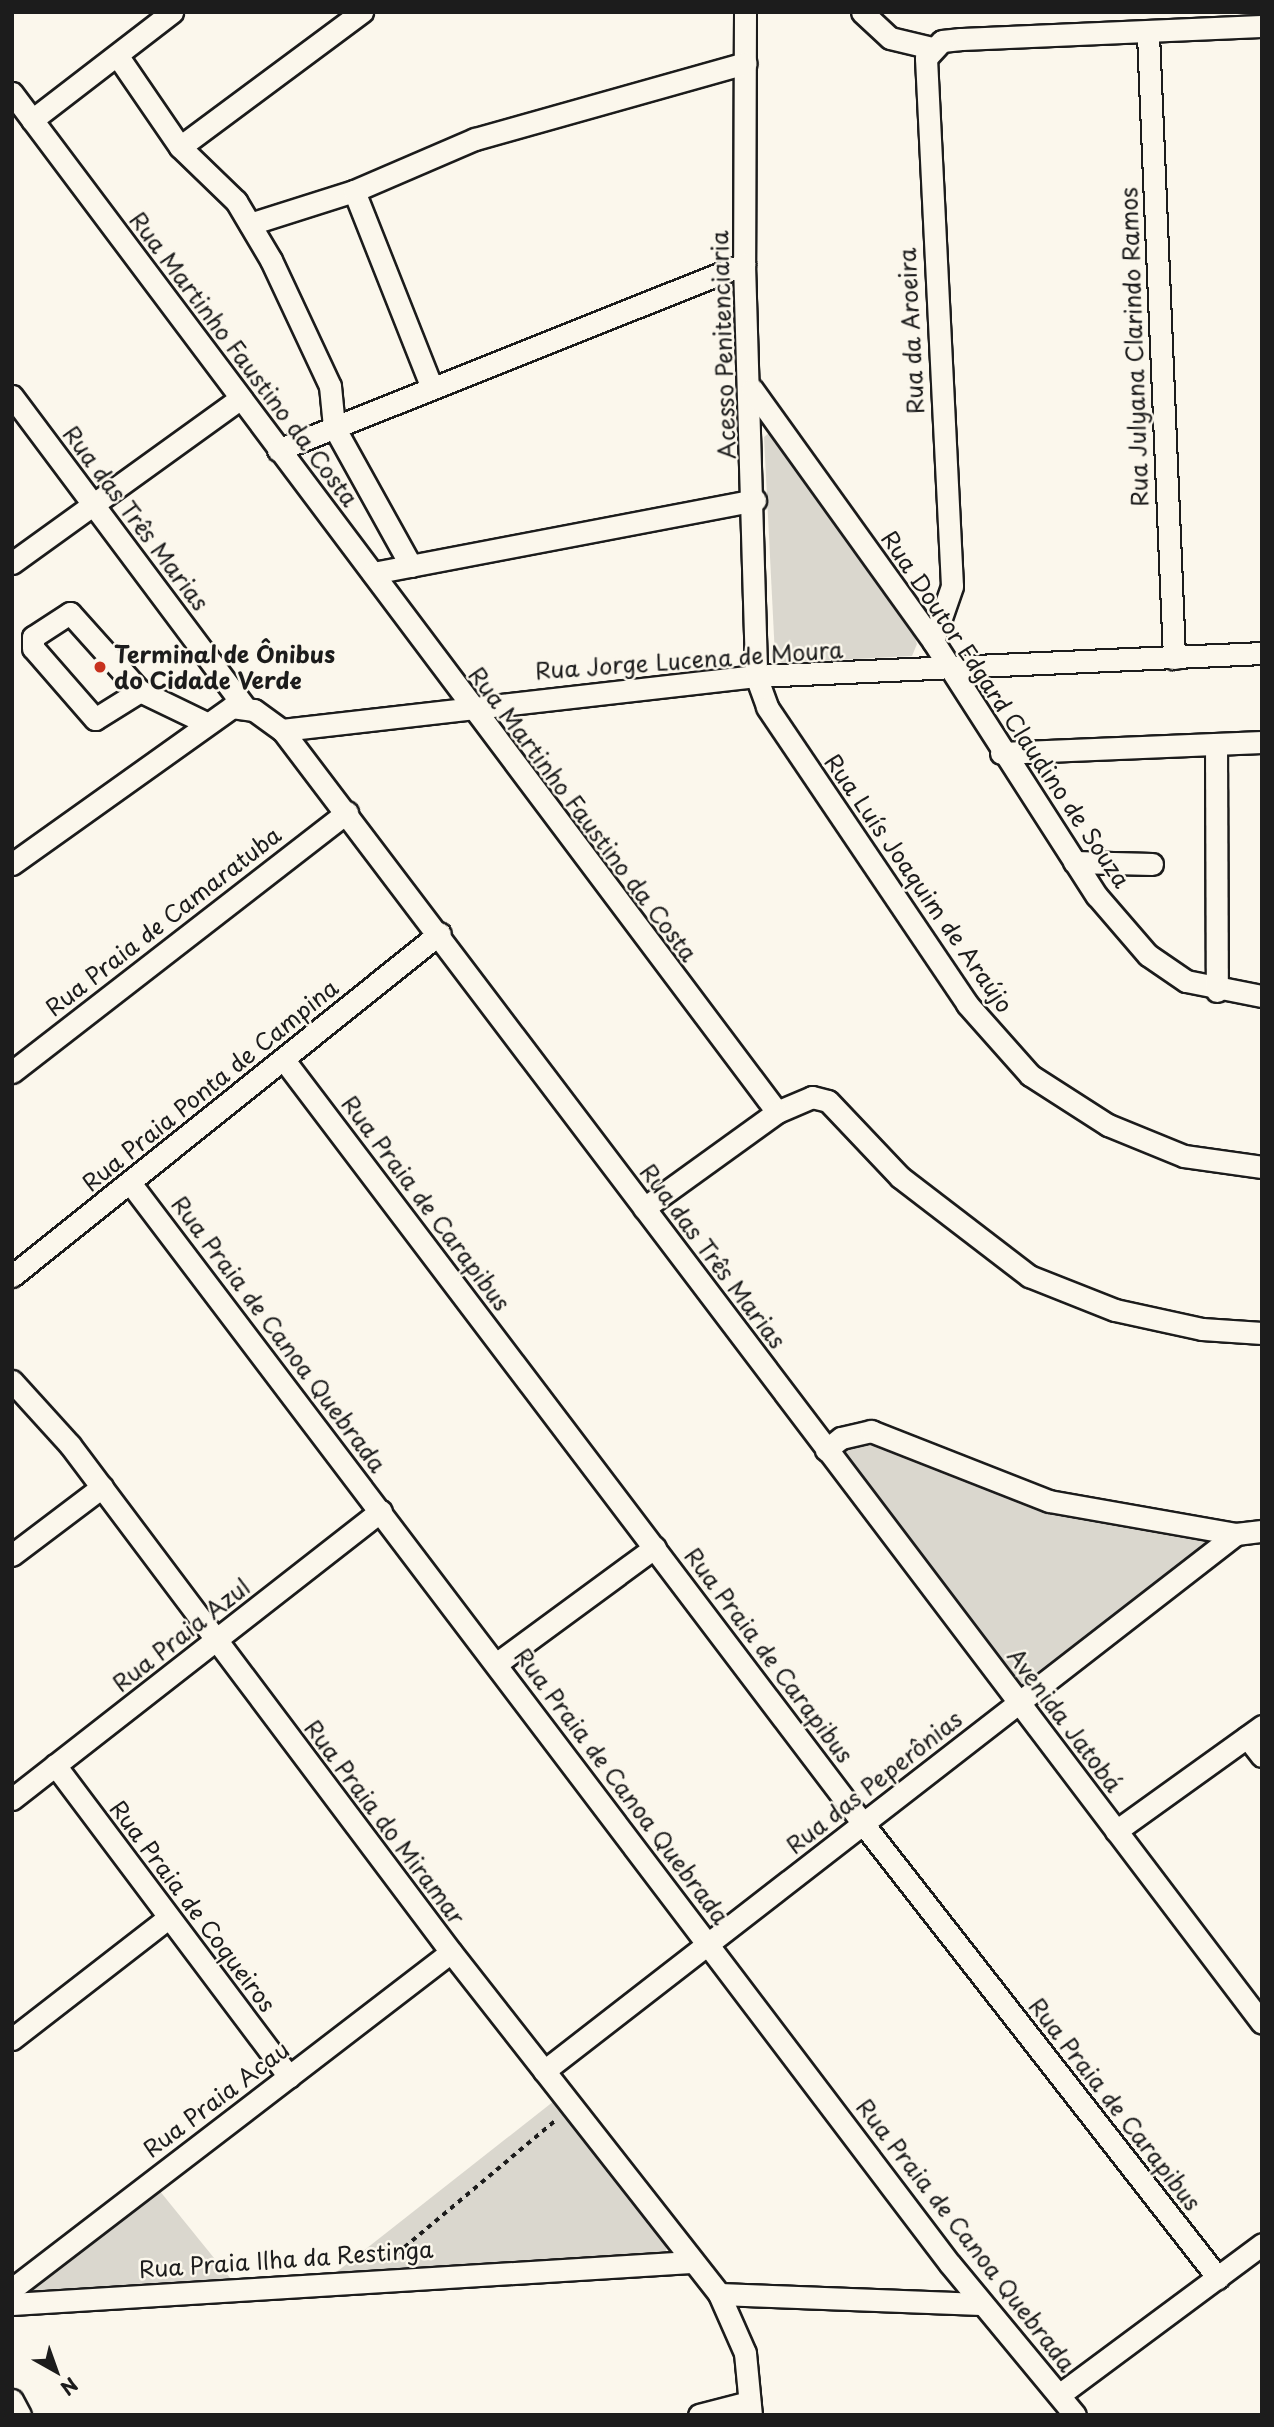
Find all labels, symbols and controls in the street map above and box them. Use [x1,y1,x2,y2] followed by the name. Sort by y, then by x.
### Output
[1115,186,1153,508] street label: Rua Julyana Clarindo Ramos
[124,206,364,512] street label: Rua Martinho Faustino da Costa
[705,230,741,460] street label: Acesso Penitenciaria
[893,246,929,416] street label: Rua da Aroeira
[57,419,215,617] street label: Rua das Três Marias
[875,525,1137,893] street label: Rua Doutor Edgard Claudino de Souza
[534,635,844,685] street label: Rua Jorge Lucena de Moura
[114,640,336,694] place label: Terminal de Ônibus do Cidade Verde
[92,659,108,675] marker: Terminal de Ônibus do Cidade Verde
[463,661,703,967] street label: Rua Martinho Faustino da Costa
[818,748,1020,1018] street label: Rua Luís Joaquim de Araújo
[39,820,287,1022] street label: Rua Praia de Camaratuba
[76,973,344,1197] street label: Rua Praia Ponta de Campina
[336,1090,516,1316] street label: Rua Praia de Carapibus
[634,1157,792,1355] street label: Rua das Três Marias
[165,1189,393,1479] street label: Rua Praia de Canoa Quebrada
[679,1542,859,1768] street label: Rua Praia de Carapibus
[107,1573,255,1697] street label: Rua Praia Azul
[508,1641,736,1931] street label: Rua Praia de Canoa Quebrada
[1003,1643,1127,1797] street label: Avenida Jatobá
[780,1705,968,1859] street label: Rua das Peperônias
[299,1714,471,1930] street label: Rua Praia do Miramar
[104,1794,282,2018] street label: Rua Praia de Coqueiros
[1023,1992,1207,2216] street label: Rua Praia de Carapibus
[137,2035,295,2163] street label: Rua Praia Acau
[850,2092,1082,2378] street label: Rua Praia de Canoa Quebrada
[137,2235,435,2283] street label: Rua Praia Ilha da Restinga
[21,2336,91,2406] north arrow
[55,2372,84,2403] text: N

